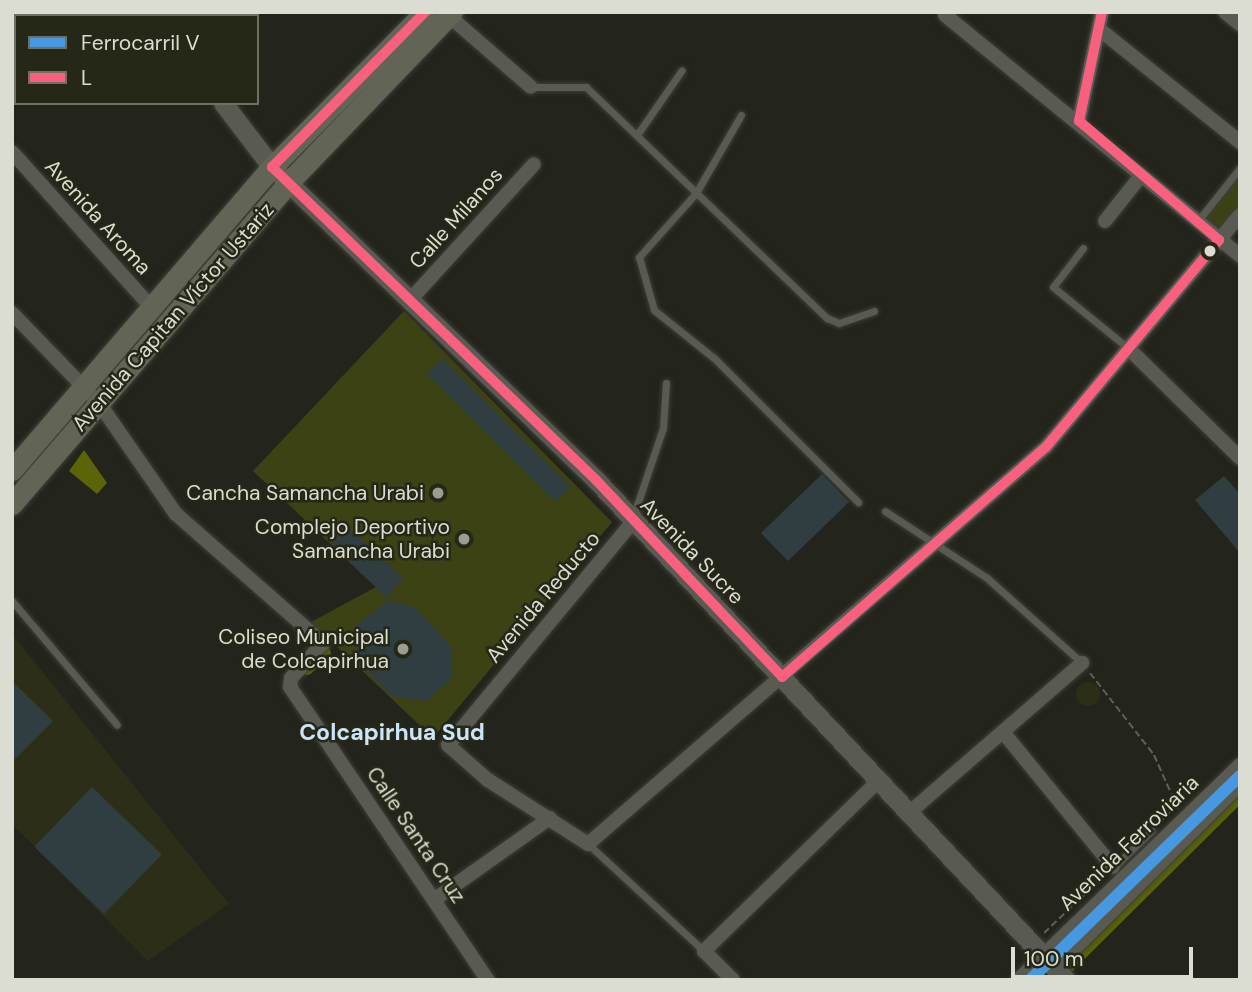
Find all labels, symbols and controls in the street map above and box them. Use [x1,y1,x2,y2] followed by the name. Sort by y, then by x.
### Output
[14,14,259,105] legend
[81,29,200,57] text: Ferrocarril V
[81,64,92,92] text: L
[40,154,156,280] street label: Avenida Aroma
[404,162,508,274] street label: Calle Milanos
[67,198,279,436] street label: Avenida Capitan Víctor Ustariz
[1203,244,1217,258] unlabelled marker
[186,480,424,506] place label: Cancha Samancha Urabi
[430,485,446,501] marker: Cancha Samancha Urabi
[635,493,749,609] street label: Avenida Sucre
[255,514,450,564] place label: Complejo Deportivo Samancha Urabi
[481,526,605,668] street label: Avenida Reducto
[456,531,472,547] marker: Complejo Deportivo Samancha Urabi
[218,624,389,674] place label: Coliseo Municipal de Colcapirhua
[395,641,411,657] marker: Coliseo Municipal de Colcapirhua
[299,718,485,746] district label: Colcapirhua Sud
[361,762,471,908] street label: Calle Santa Cruz
[1054,770,1204,916] street label: Avenida Ferroviaria
[1014,932,1196,976] scale bar
[1024,945,1084,973] text: 100 m

